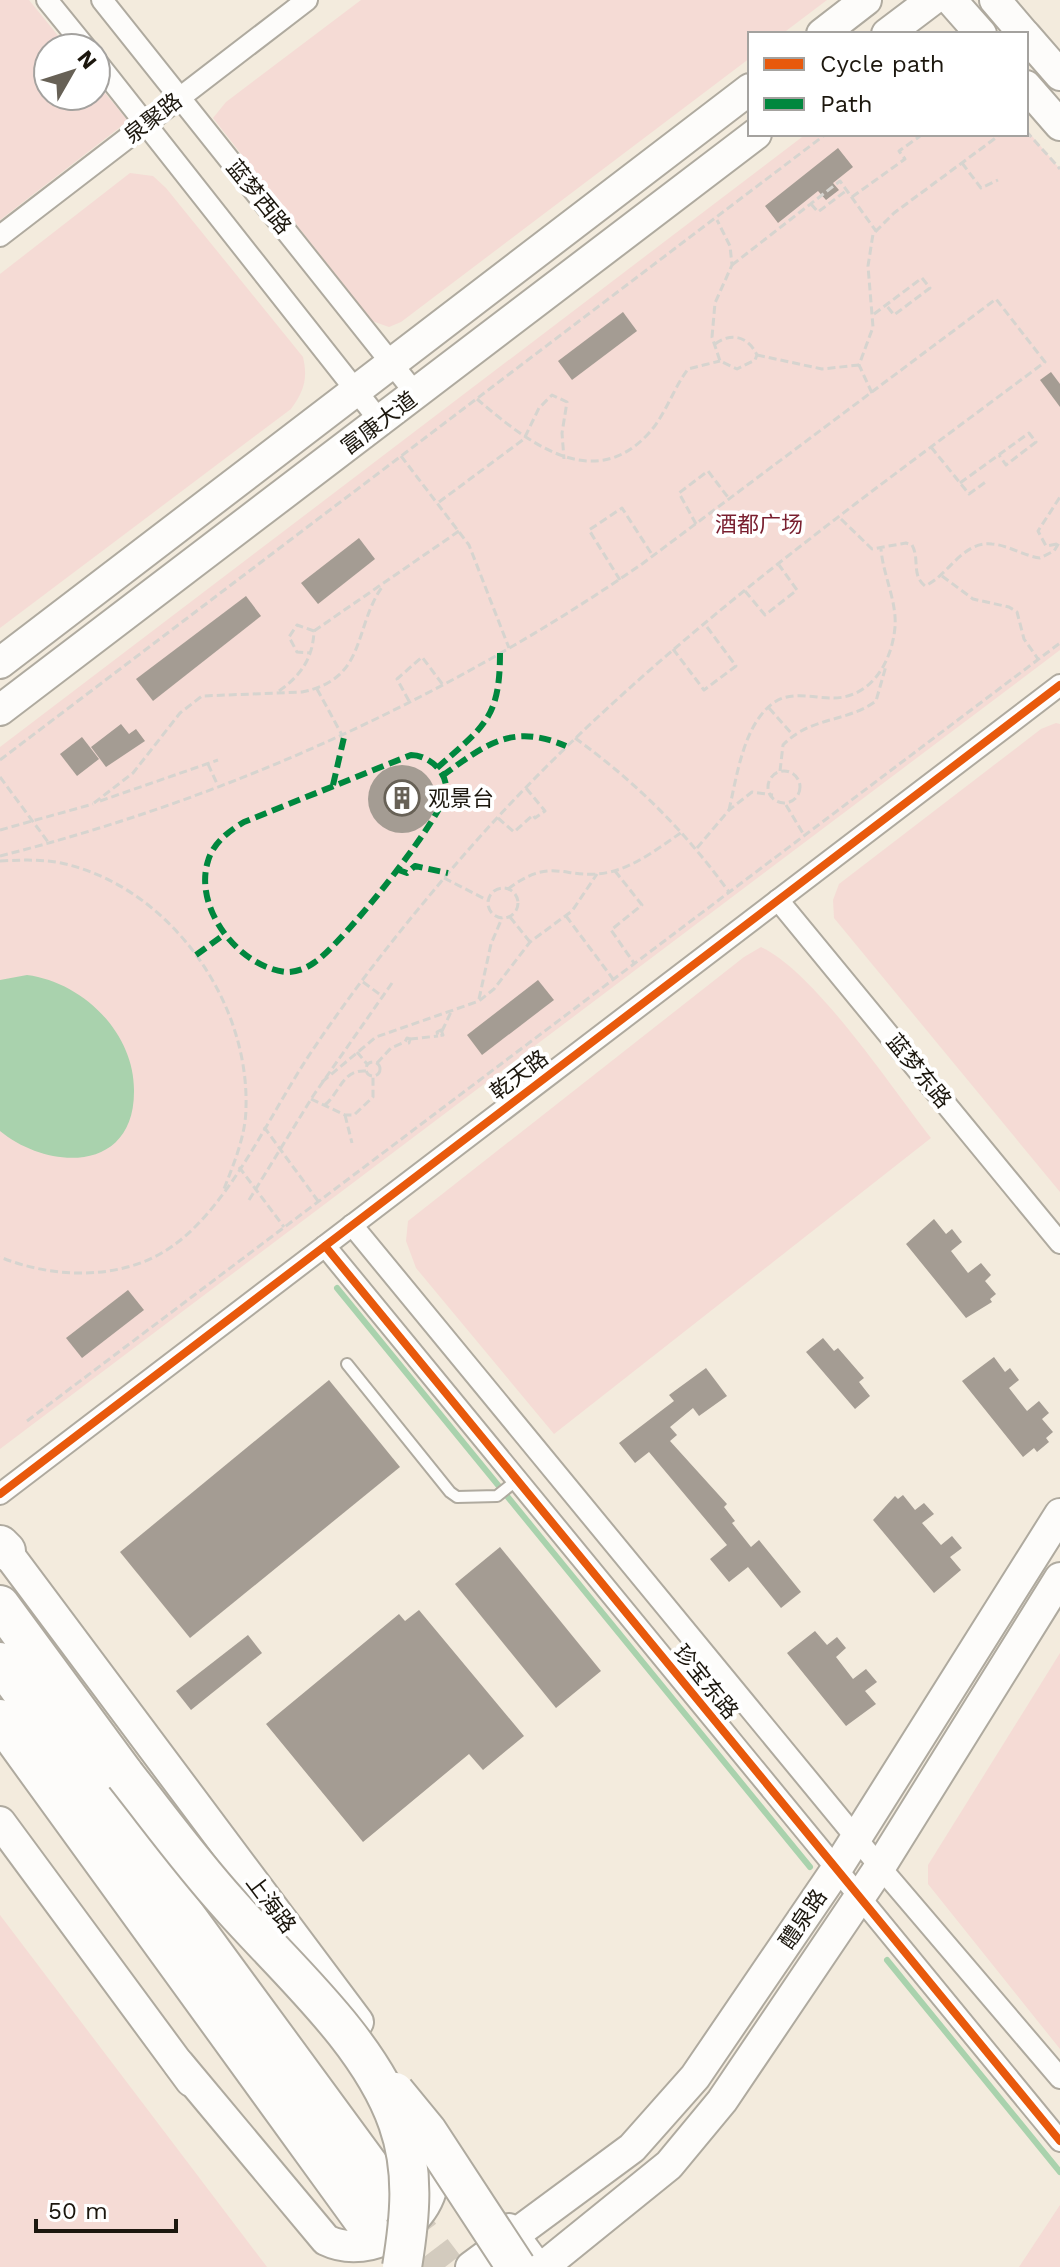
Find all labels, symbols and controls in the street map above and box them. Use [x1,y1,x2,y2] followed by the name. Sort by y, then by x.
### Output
[32,32,112,112] north arrow
[748,32,1028,136] legend
[72,46,102,74] text: N
[820,50,945,78] text: Cycle path
[119,88,187,148] street label: 泉聚路
[820,90,873,118] text: Path
[222,155,296,239] street label: 蓝梦西路
[336,387,422,459] street label: 富康大道
[715,512,803,537] park label: 酒都广场
[383,779,421,817] building icon: 观景台
[428,786,494,811] place label: 观景台
[882,1029,956,1113] street label: 蓝梦东路
[485,1045,553,1105] street label: 乾天路
[669,1640,743,1724] street label: 珍宝东路
[241,1870,301,1938] street label: 上海路
[774,1885,832,1953] street label: 醴泉路
[36,2183,176,2233] scale bar
[48,2197,108,2225] text: 50 m

